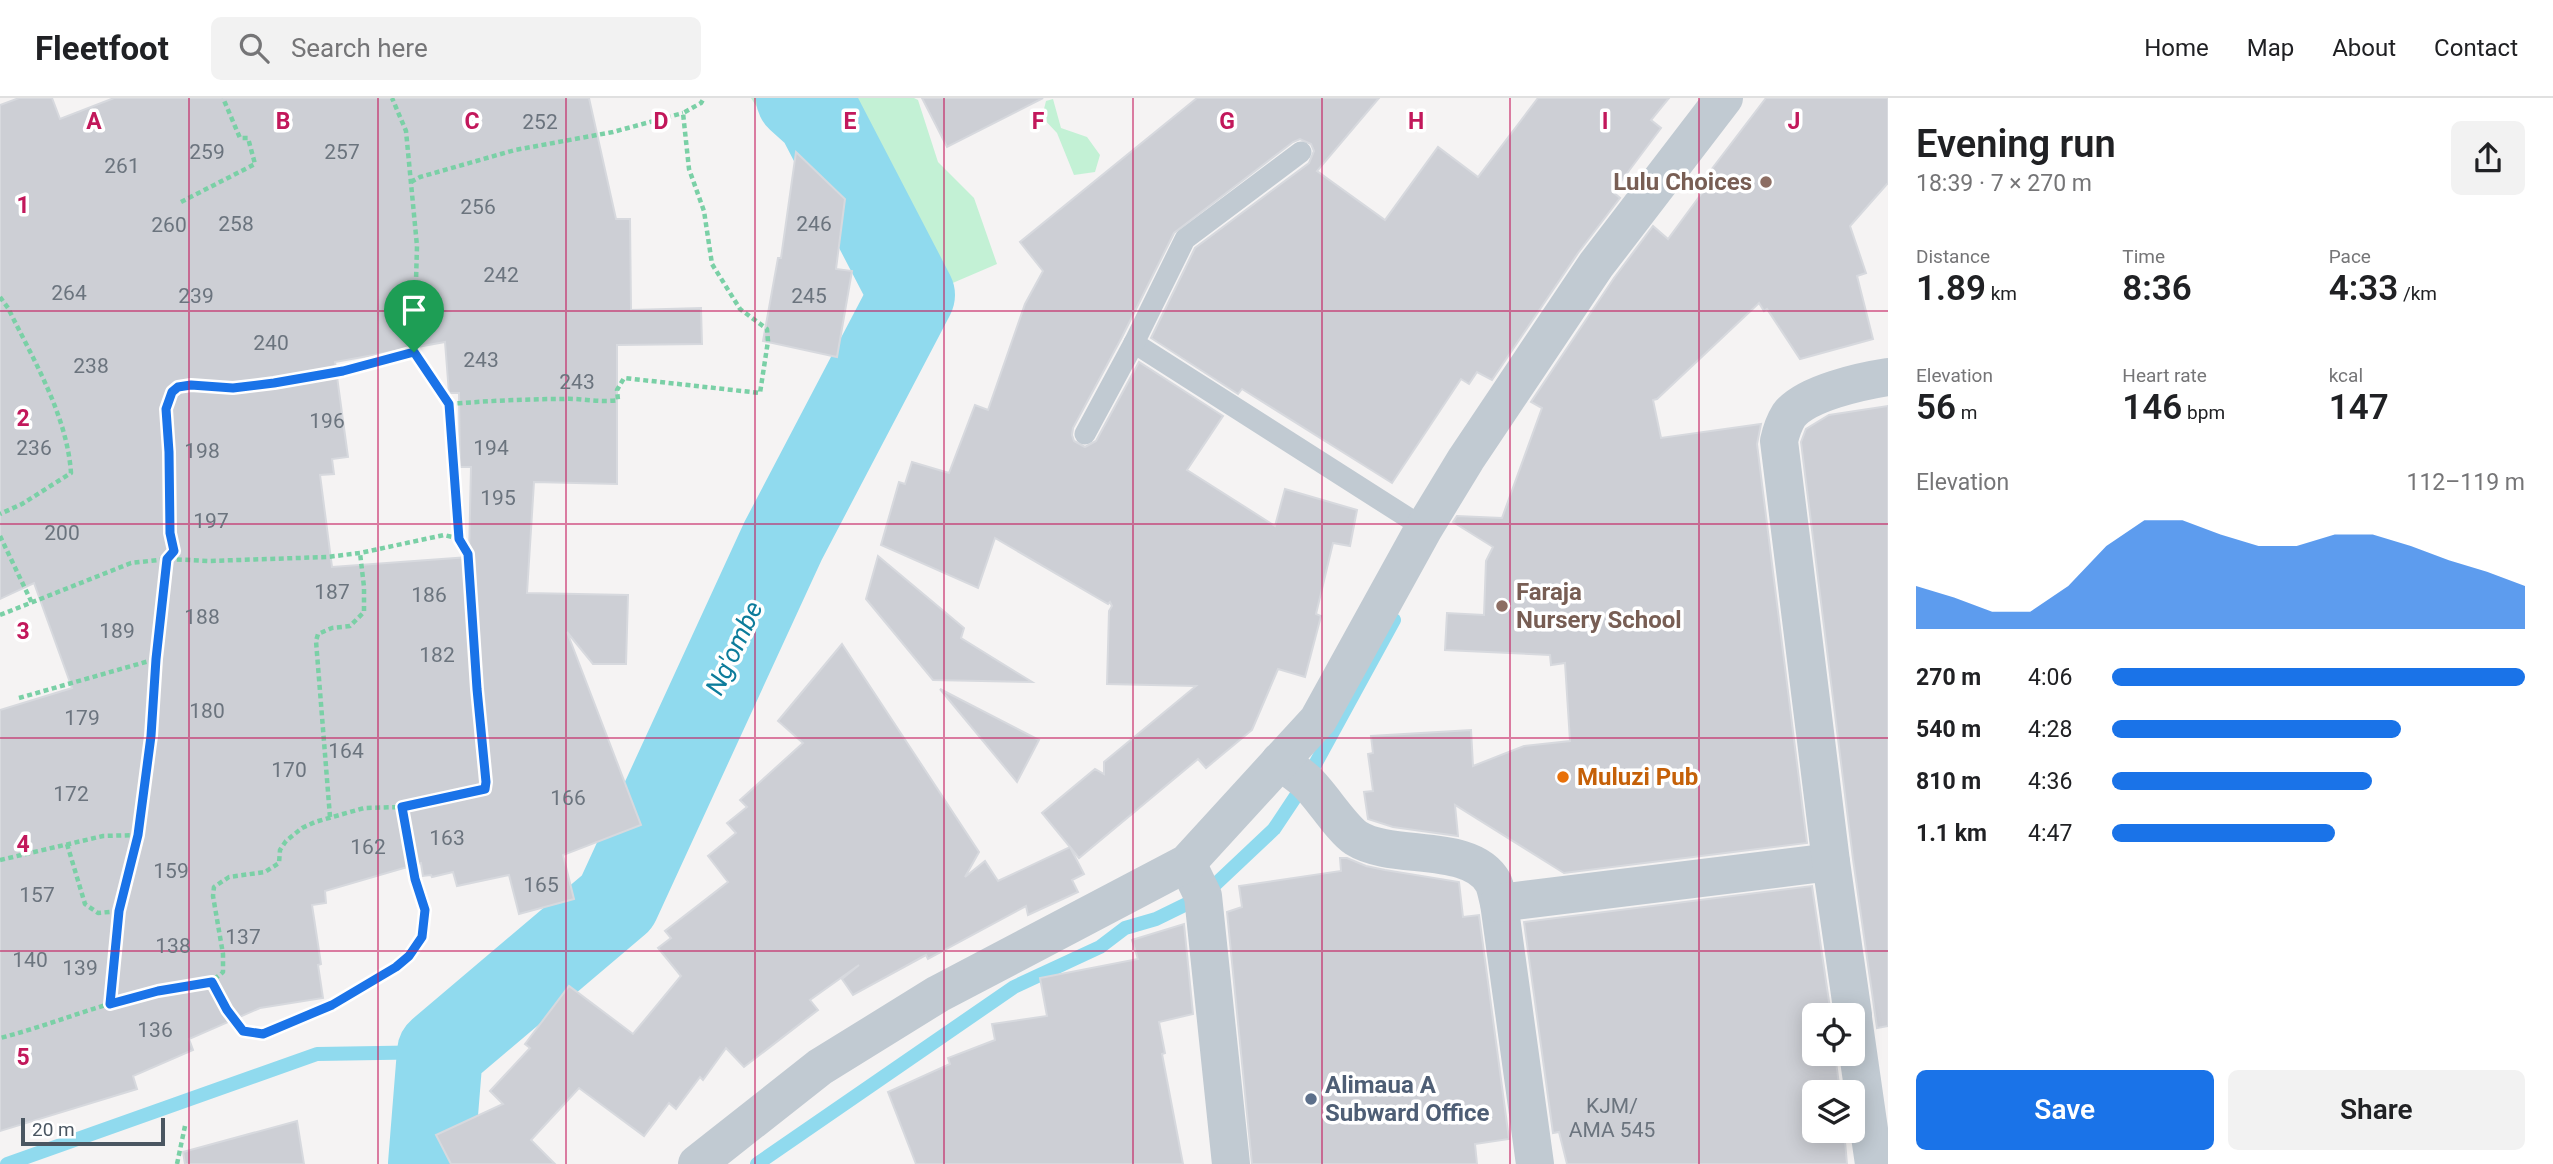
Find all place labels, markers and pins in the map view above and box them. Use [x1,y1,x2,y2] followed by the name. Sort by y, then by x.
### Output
[1613,168,1752,196] place label: Lulu Choices
[1758,174,1774,190] marker: Lulu Choices
[384,280,444,352] pin
[1516,578,1682,634] place label: Faraja Nursery School
[1494,598,1510,614] marker: Faraja Nursery School
[1577,763,1698,791] place label: Muluzi Pub
[1555,769,1571,785] marker: Muluzi Pub
[1325,1071,1490,1127] place label: Alimaua A Subward Office
[1303,1091,1319,1107] marker: Alimaua A Subward Office

